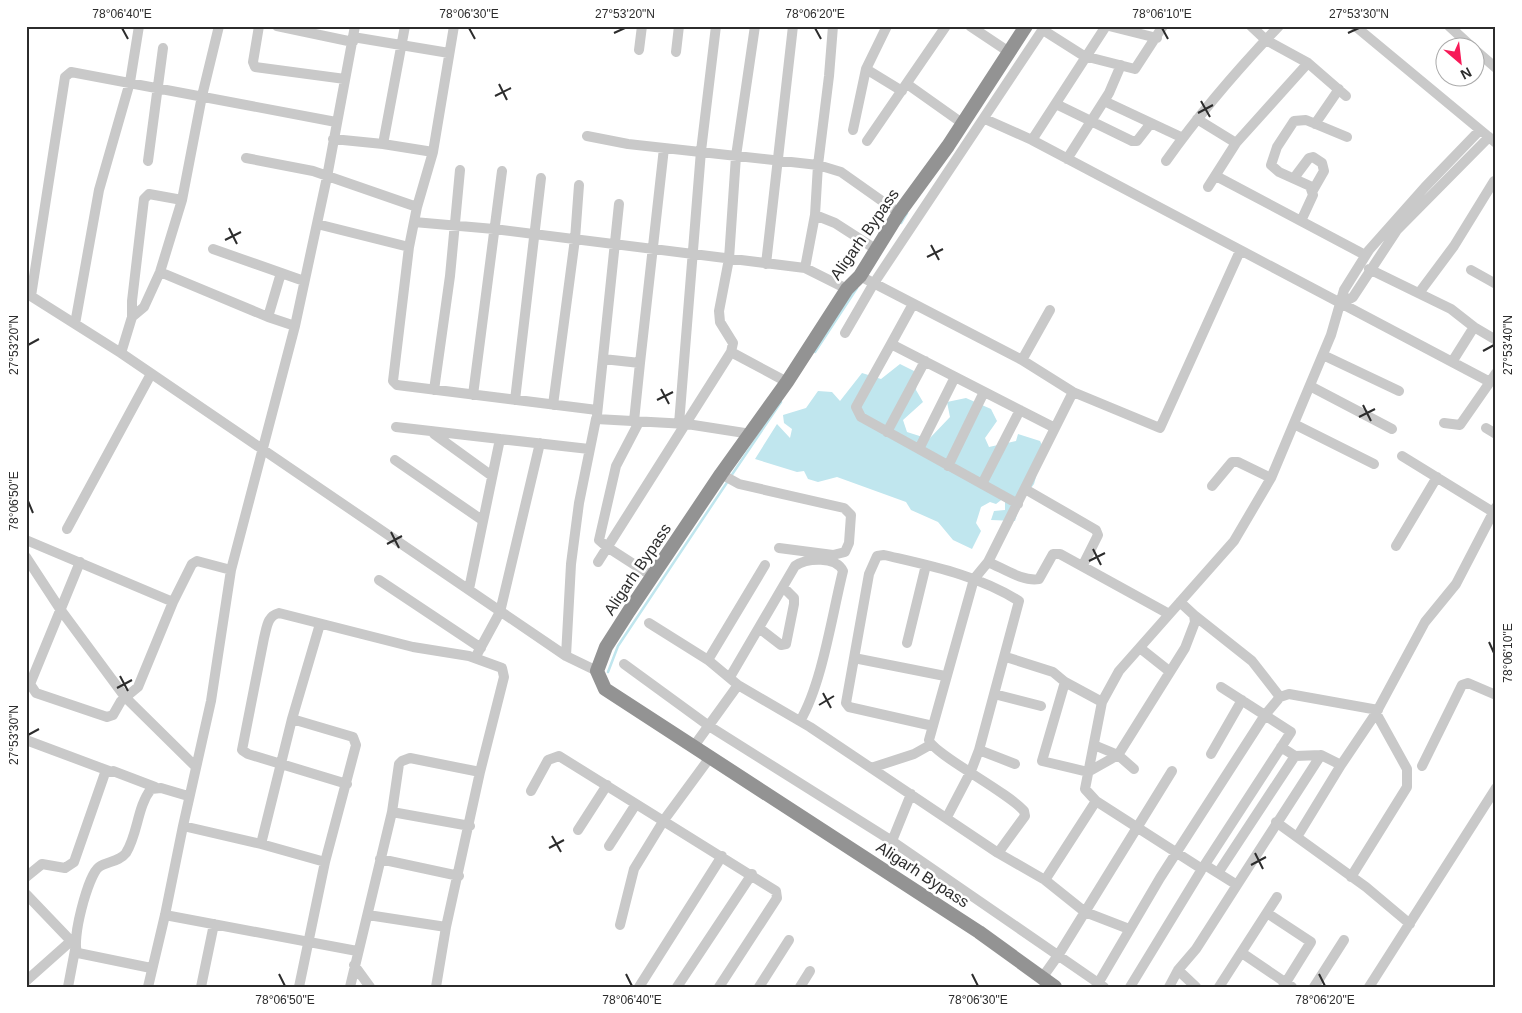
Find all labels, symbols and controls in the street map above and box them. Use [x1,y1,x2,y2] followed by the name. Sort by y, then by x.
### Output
[92,7,152,21] text: 78°06'40"E
[439,7,499,21] text: 78°06'30"E
[595,7,655,21] text: 27°53'20"N
[785,7,845,21] text: 78°06'20"E
[1132,7,1192,21] text: 78°06'10"E
[1329,7,1389,21] text: 27°53'30"N
[1434,38,1484,88] north arrow
[1458,64,1474,83] text: N
[827,186,902,283] street label: Aligarh Bypass
[7,315,21,375] text: 27°53'20"N
[1501,315,1515,375] text: 27°53'40"N
[7,471,21,531] text: 78°06'50"E
[601,520,674,618] street label: Aligarh Bypass
[1501,623,1515,683] text: 78°06'10"E
[7,705,21,765] text: 27°53'30"N
[873,838,972,911] street label: Aligarh Bypass
[255,993,315,1007] text: 78°06'50"E
[602,993,662,1007] text: 78°06'40"E
[948,993,1008,1007] text: 78°06'30"E
[1295,993,1355,1007] text: 78°06'20"E

